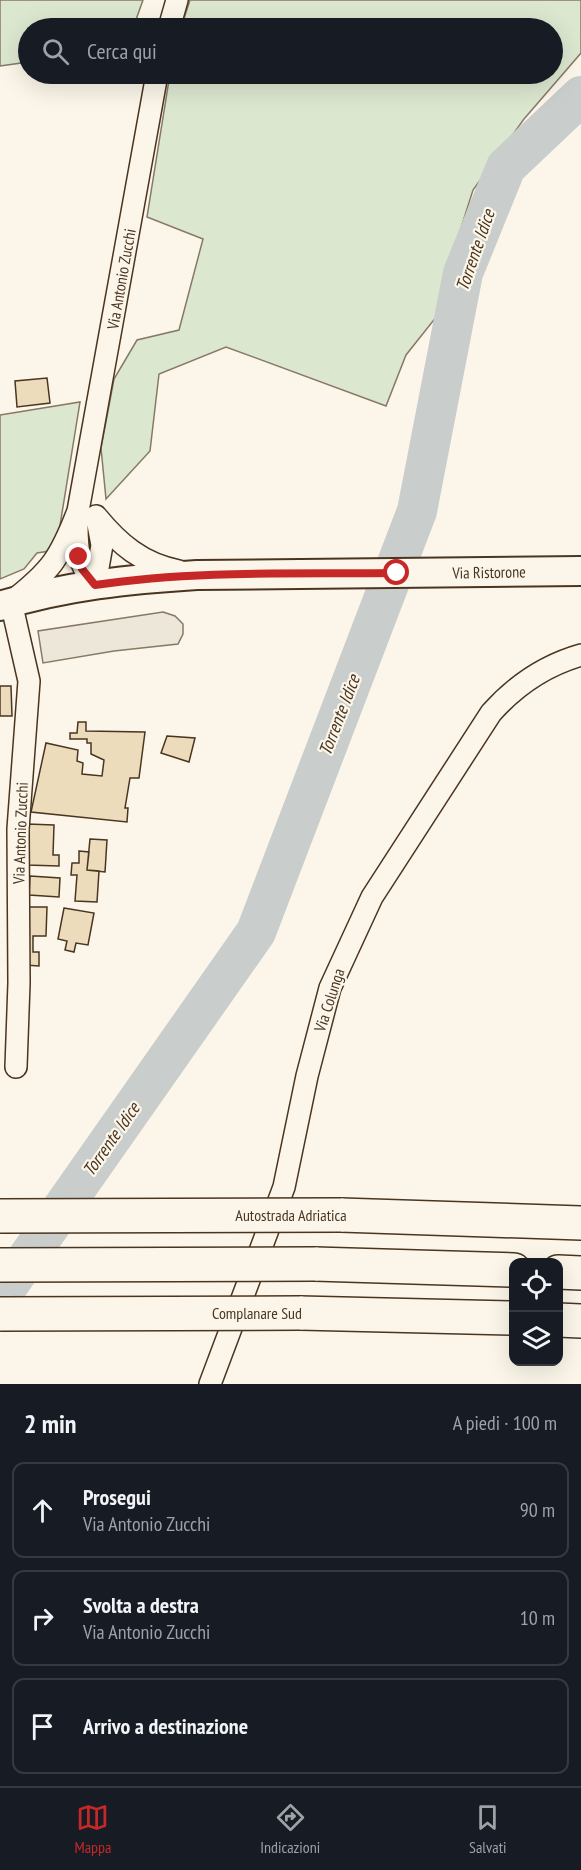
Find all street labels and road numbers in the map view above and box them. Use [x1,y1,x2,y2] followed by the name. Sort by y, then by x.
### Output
[102,227,140,332] street label: Via Antonio Zucchi
[451,561,526,583] street label: Via Ristorone
[8,782,32,885] street label: Via Antonio Zucchi
[309,966,349,1035] street label: Via Colunga
[235,1205,347,1225] street label: Autostrada Adriatica
[212,1303,302,1323] street label: Complanare Sud

